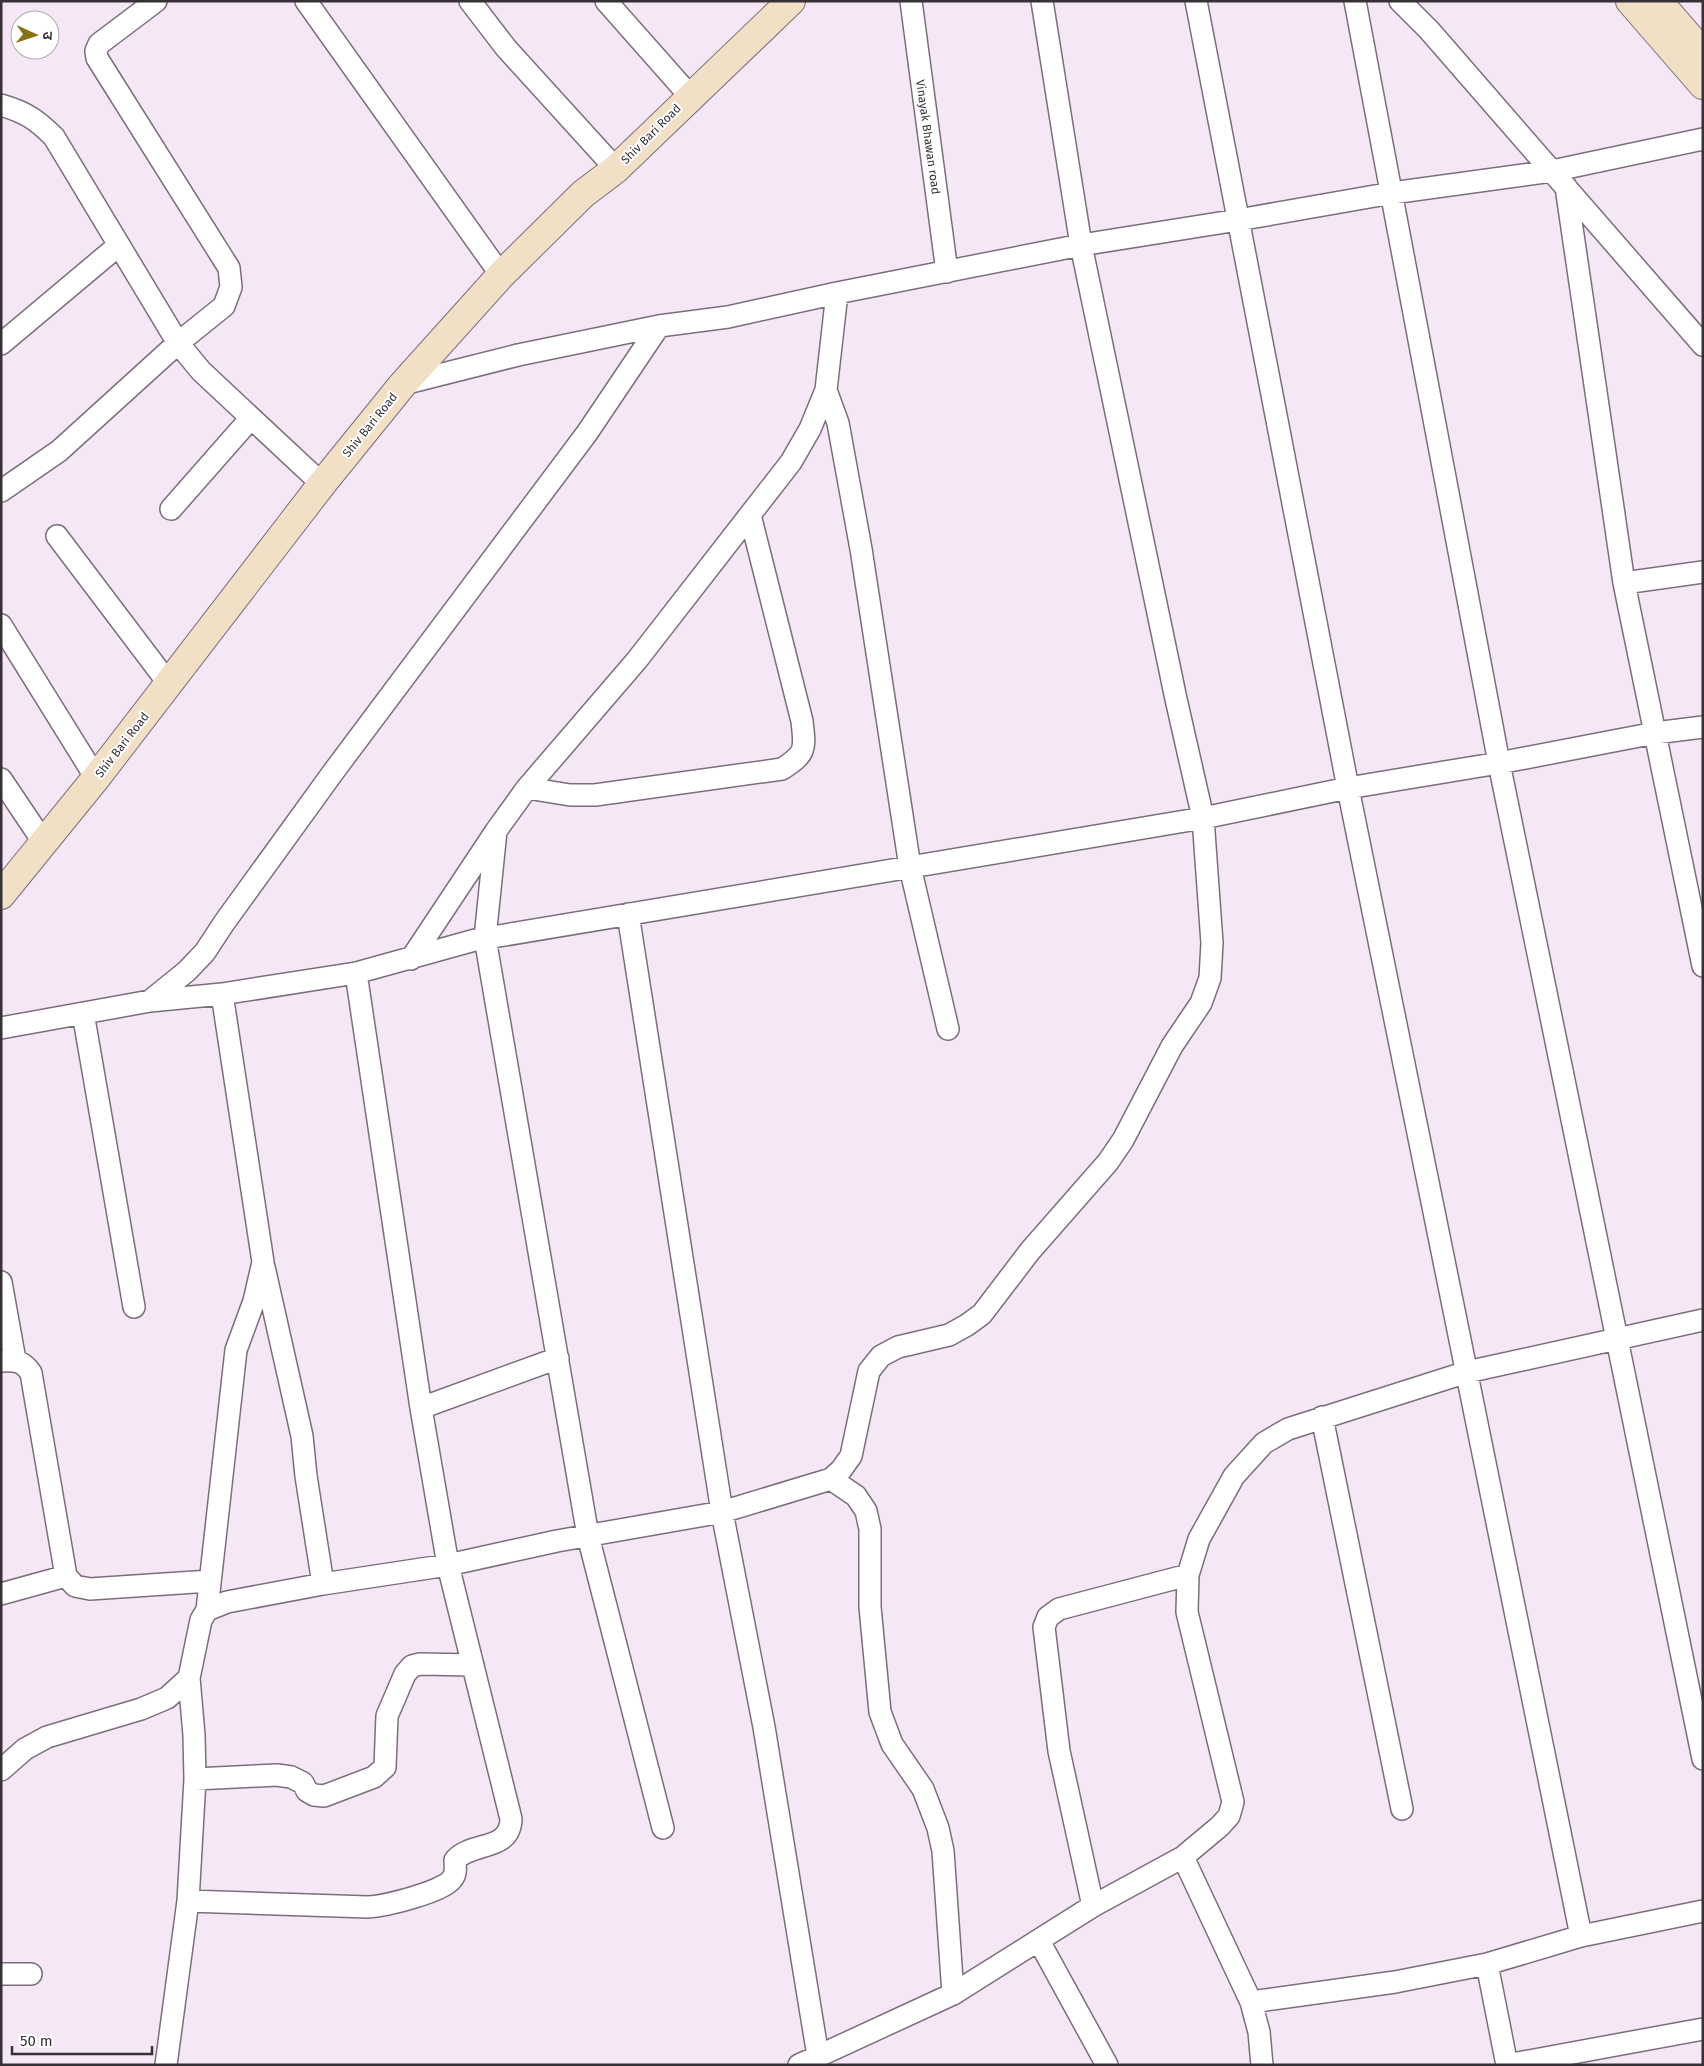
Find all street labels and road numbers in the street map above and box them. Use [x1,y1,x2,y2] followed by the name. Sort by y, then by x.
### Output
[913,79,943,195] street label: Vinayak Bhawan road
[618,101,684,167] street label: Shiv Bari Road
[340,390,400,460] street label: Shiv Bari Road
[92,710,152,780] street label: Shiv Bari Road

